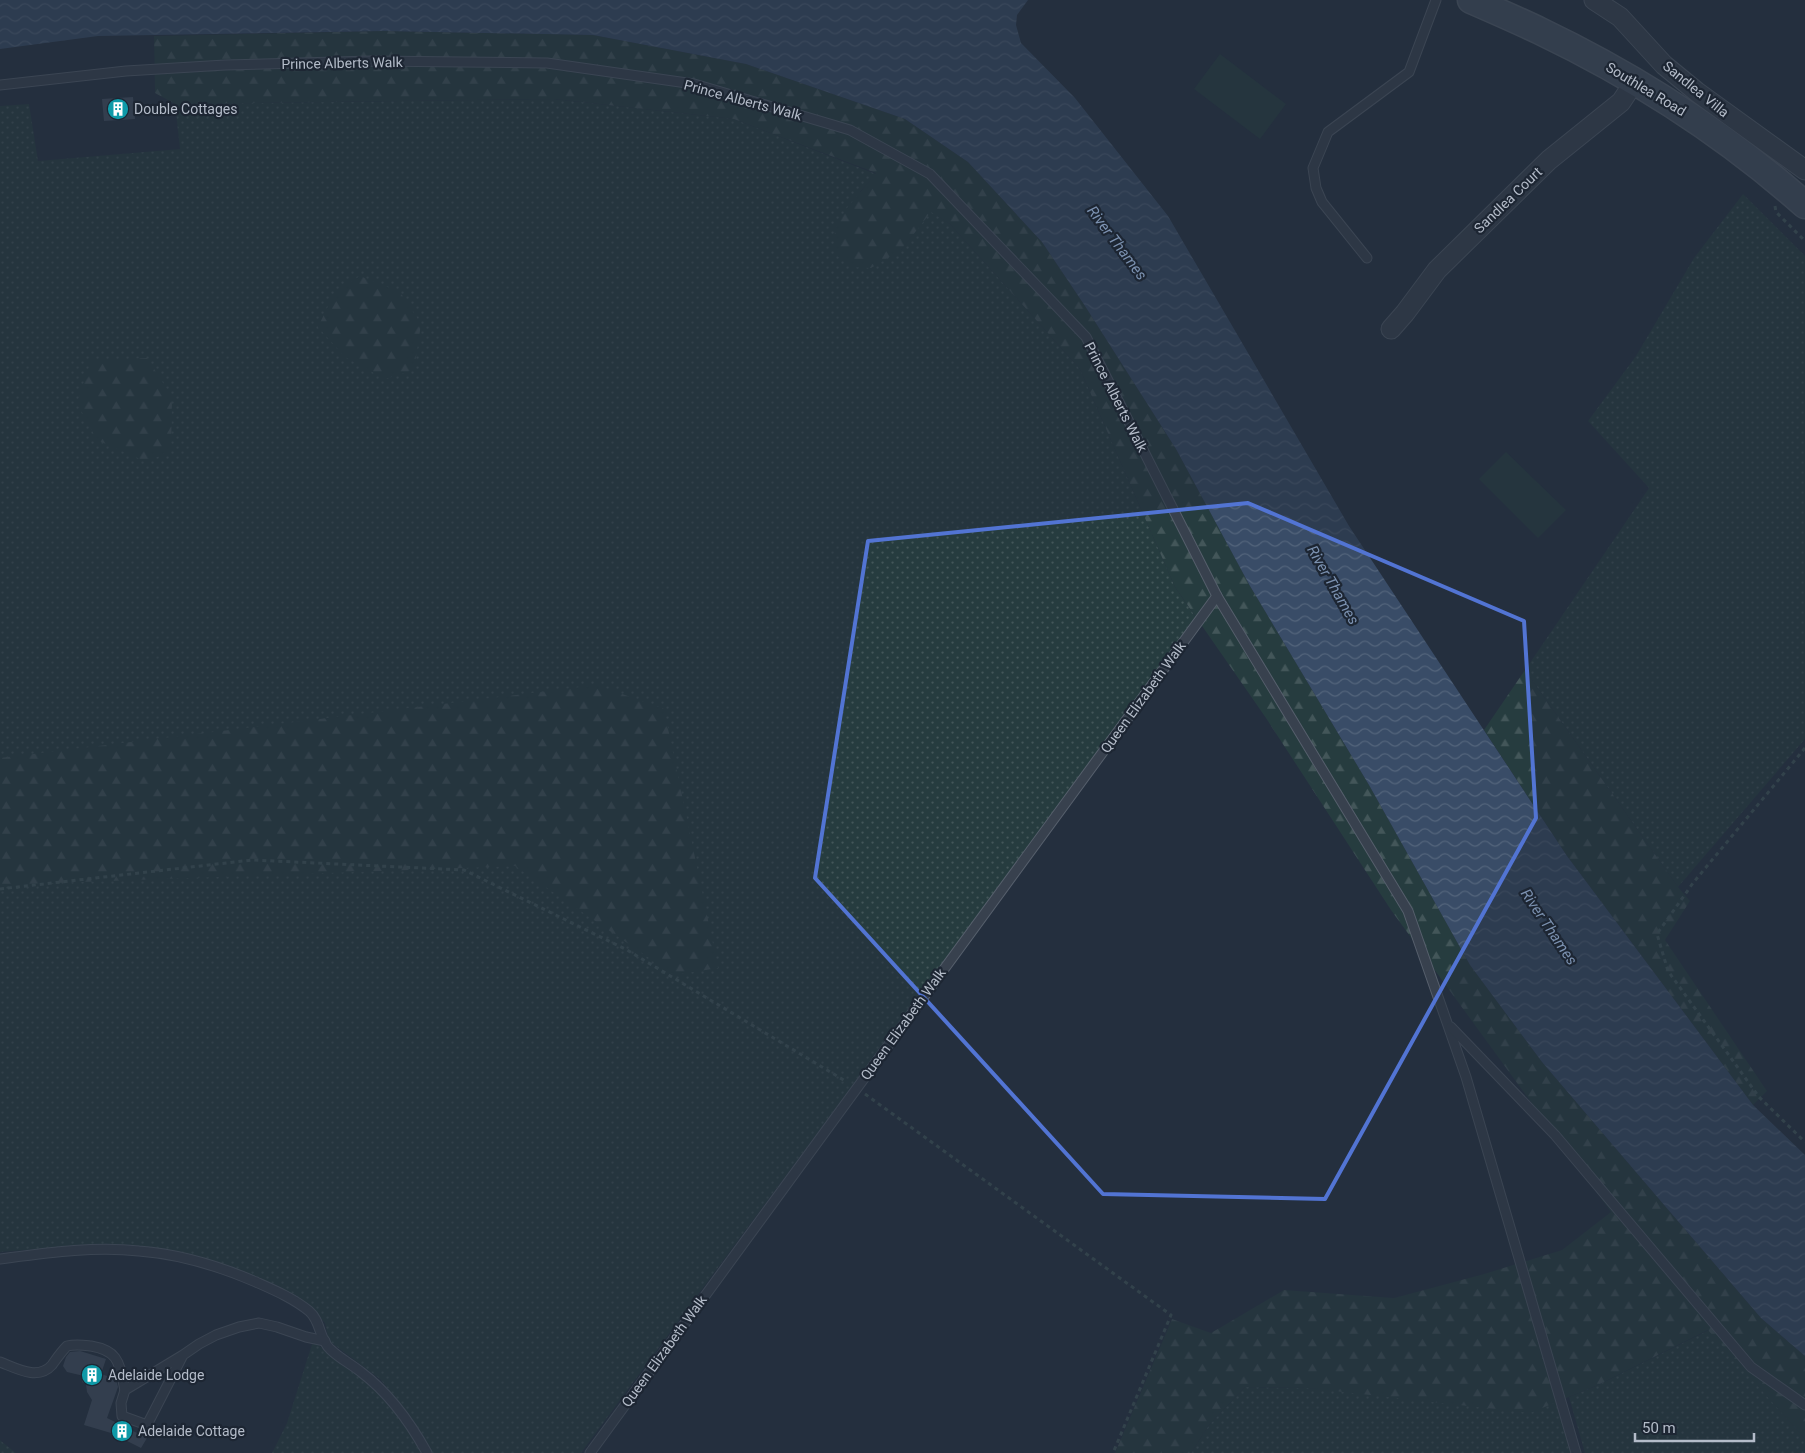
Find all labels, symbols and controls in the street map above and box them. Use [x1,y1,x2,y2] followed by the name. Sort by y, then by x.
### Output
[281,54,404,72] street label: Prince Alberts Walk
[1660,58,1732,120] street label: Sandlea Villa
[1603,59,1689,119] street label: Southlea Road
[682,77,805,124] street label: Prince Alberts Walk
[106,97,130,121] building icon: Double Cottages
[134,101,237,117] place label: Double Cottages
[1471,163,1545,236] street label: Sandlea Court
[1083,202,1151,284] water label: River Thames
[1081,339,1151,456] street label: Prince Alberts Walk
[1303,542,1363,628] water label: River Thames
[1097,637,1189,756] street label: Queen Elizabeth Walk
[1517,885,1581,969] water label: River Thames
[857,964,949,1083] street label: Queen Elizabeth Walk
[618,1291,710,1410] street label: Queen Elizabeth Walk
[80,1363,104,1387] building icon: Adelaide Lodge
[108,1367,204,1383] place label: Adelaide Lodge
[1635,1410,1754,1442] scale bar
[110,1419,134,1443] building icon: Adelaide Cottage
[1642,1419,1676,1437] text: 50 m
[138,1423,245,1439] place label: Adelaide Cottage

